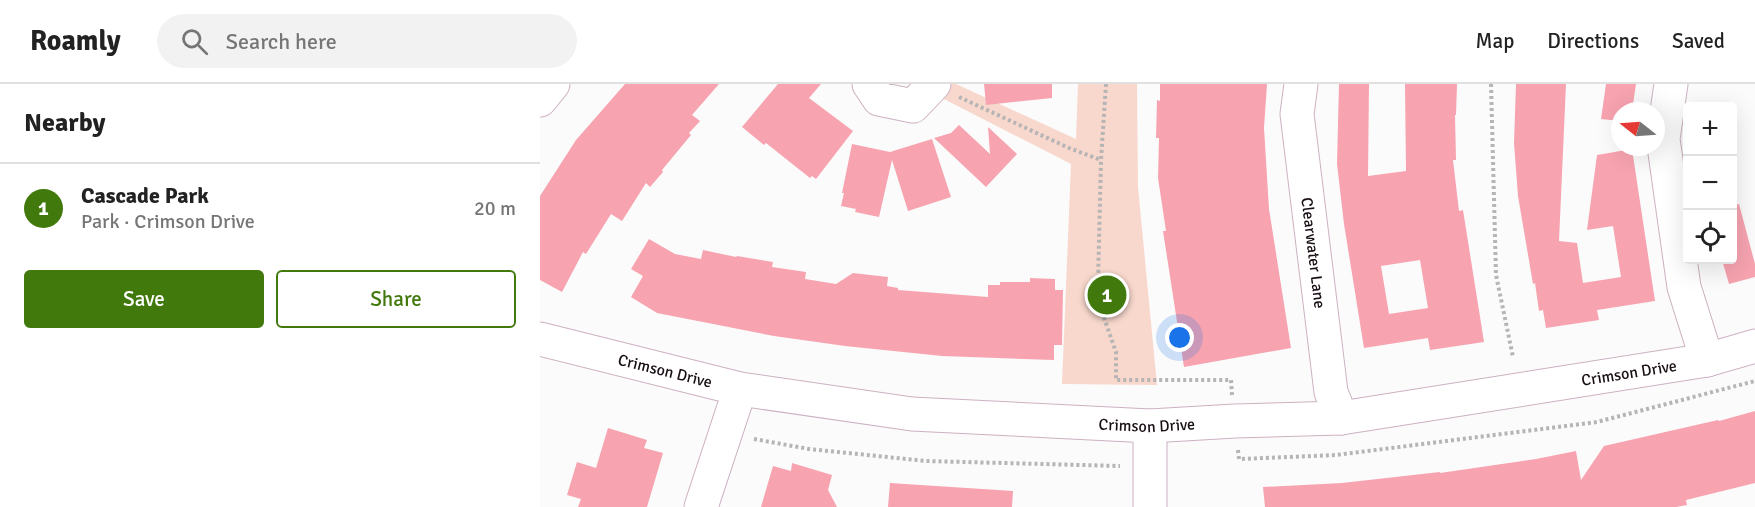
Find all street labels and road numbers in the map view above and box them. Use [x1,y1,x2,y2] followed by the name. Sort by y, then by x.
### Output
[1296,196,1330,310] street label: Clearwater Lane
[616,350,714,393] street label: Crimson Drive
[1580,356,1678,391] street label: Crimson Drive
[1098,414,1195,437] street label: Crimson Drive

